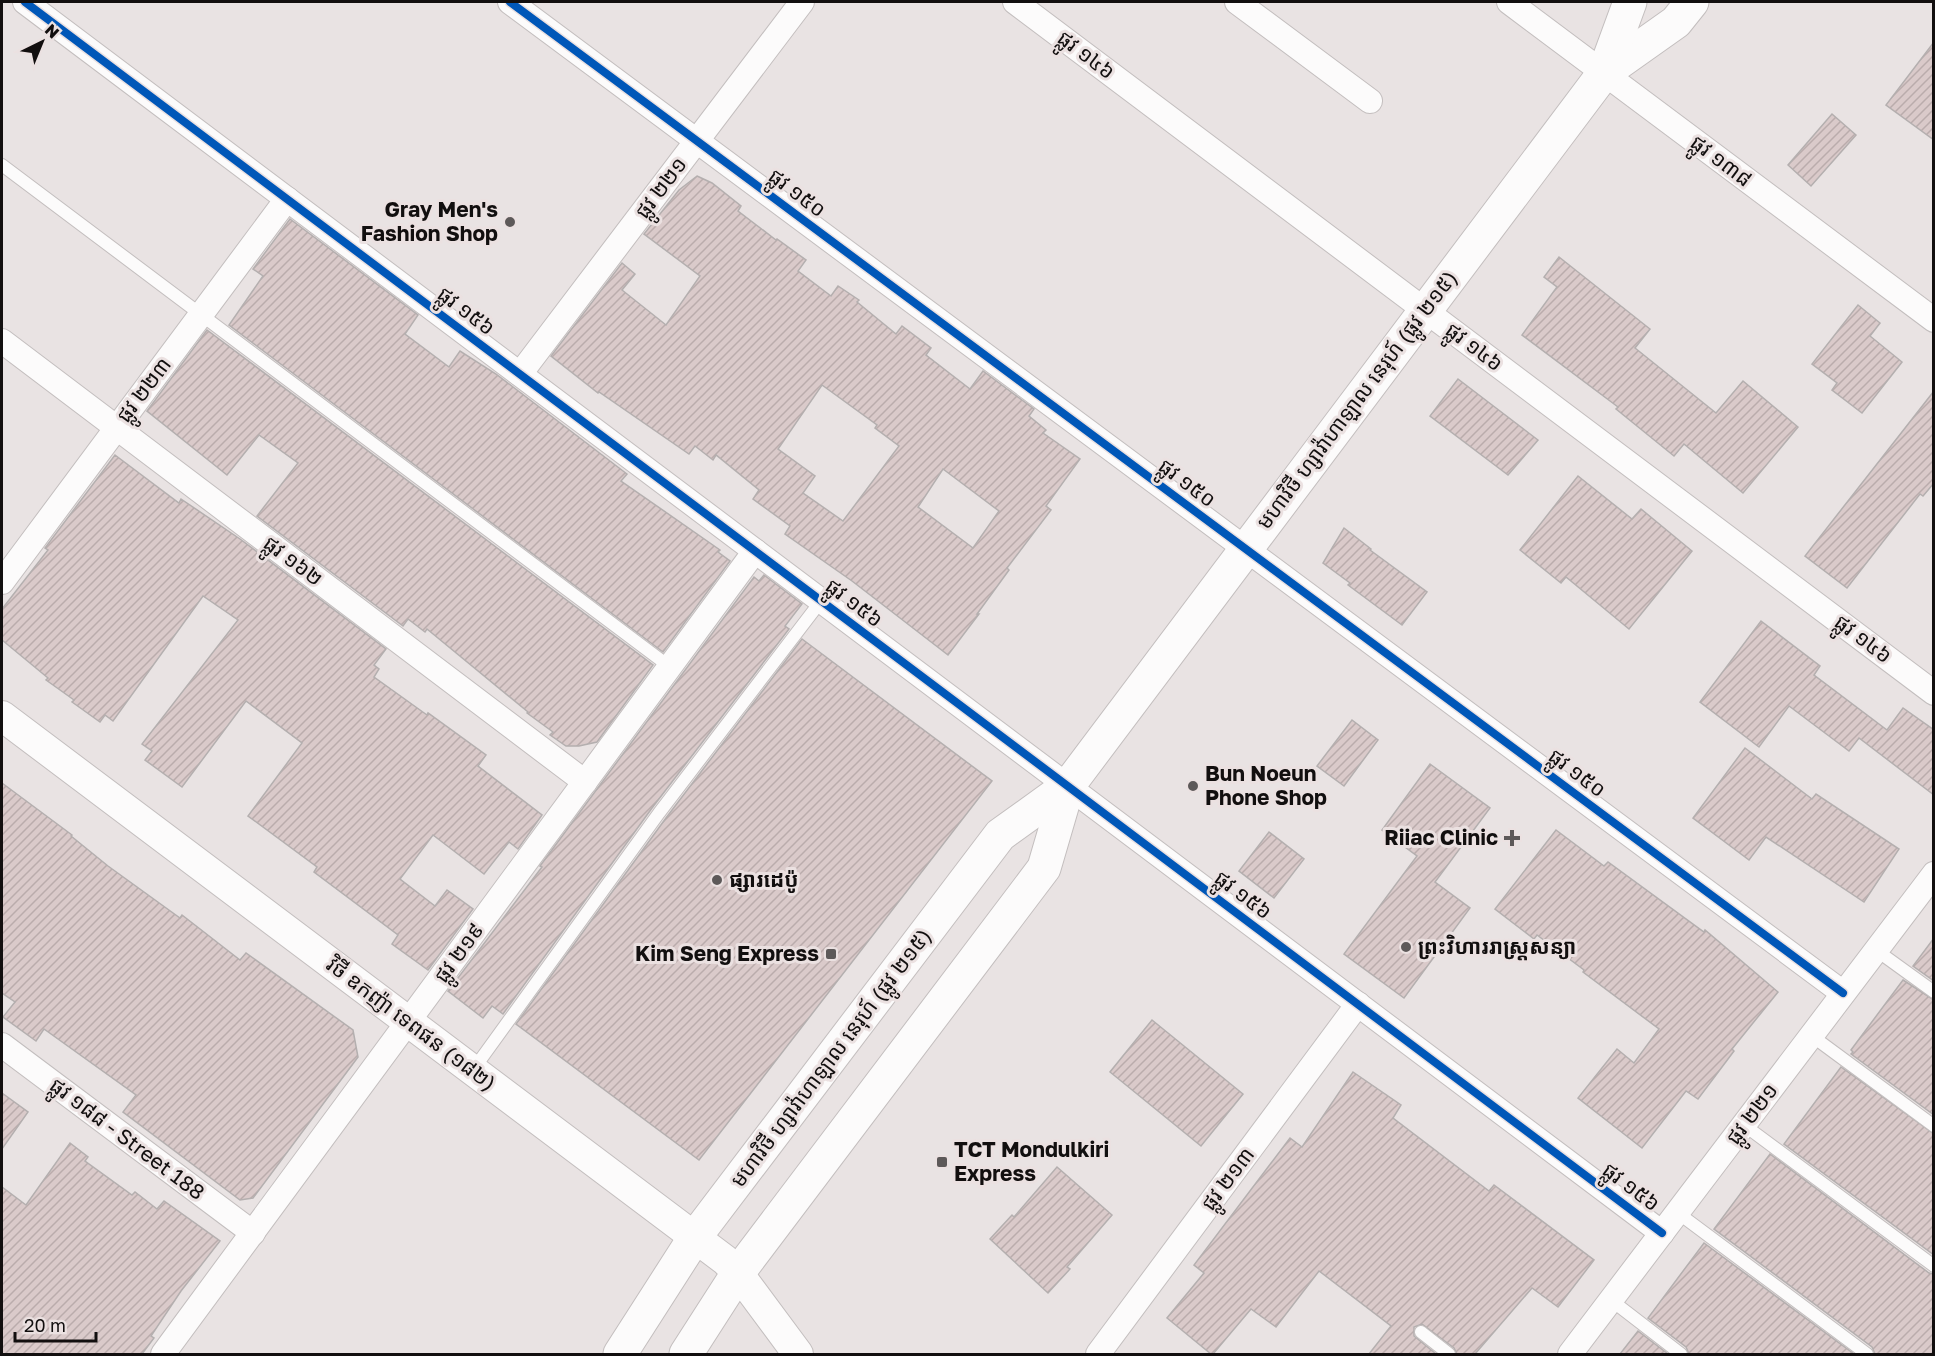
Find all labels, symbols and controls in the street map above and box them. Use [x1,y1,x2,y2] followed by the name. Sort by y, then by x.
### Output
[12,12,72,72] north arrow
[41,20,64,42] text: N
[1048,24,1121,90] street label: ផ្លូវ ១៤៦
[1681,129,1757,197] street label: ផ្លូវ ១៣៨
[629,151,698,228] street label: ផ្លូវ ២២១
[759,162,832,228] street label: ផ្លូវ ១៥០
[361,196,498,246] place label: Gray Men's Fashion Shop
[503,215,517,229] marker: Gray Men's Fashion Shop
[1250,265,1468,538] street label: មហាវិថី ហ្សាវ៉ាហាឡាល នេរុហ៍ (ផ្លូវ ២១៥)
[428,280,501,346] street label: ផ្លូវ ១៥៦
[1436,316,1509,382] street label: ផ្លូវ ១៤៦
[110,352,182,432] street label: ផ្លូវ ២២៣
[1149,452,1222,518] street label: ផ្លូវ ១៥០
[254,529,329,597] street label: ផ្លូវ ១៦២
[816,572,889,638] street label: ផ្លូវ ១៥៦
[1825,608,1898,674] street label: ផ្លូវ ១៤៦
[1539,742,1612,808] street label: ផ្លូវ ១៥០
[1205,760,1327,810] place label: Bun Noeun Phone Shop
[1186,779,1200,793] marker: Bun Noeun Phone Shop
[1384,824,1498,850] place label: Riiac Clinic
[1503,829,1521,847] marker: Riiac Clinic
[1205,864,1278,930] street label: ផ្លូវ ១៥៦
[729,866,799,893] place label: ផ្សារដេប៉ូ
[710,873,724,887] marker: ផ្សារដេប៉ូ
[428,917,495,992] street label: ផ្លូវ ២១៩
[724,923,942,1196] street label: មហាវិថី ហ្សាវ៉ាហាឡាល នេរុហ៍ (ផ្លូវ ២១៥)
[1418,933,1576,961] place label: ព្រះវិហាររាស្ត្រសន្យា
[635,940,819,966] place label: Kim Seng Express
[1399,940,1413,954] marker: ព្រះវិហាររាស្ត្រសន្យា
[824,947,838,961] marker: Kim Seng Express
[320,950,502,1096] street label: វិថី ឧកញ៉ា ទេពផន (១៨២)
[41,1072,210,1211] street label: ផ្លូវ ១៨៨ - Street 188
[1720,1077,1789,1154] street label: ផ្លូវ ២២១
[954,1136,1109,1186] place label: TCT Mondulkiri Express
[1195,1142,1265,1220] street label: ផ្លូវ ២១៣
[935,1155,949,1169] marker: TCT Mondulkiri Express
[1593,1156,1666,1222] street label: ផ្លូវ ១៥៦
[15,1305,96,1343] scale bar
[24,1314,66,1336] text: 20 m

